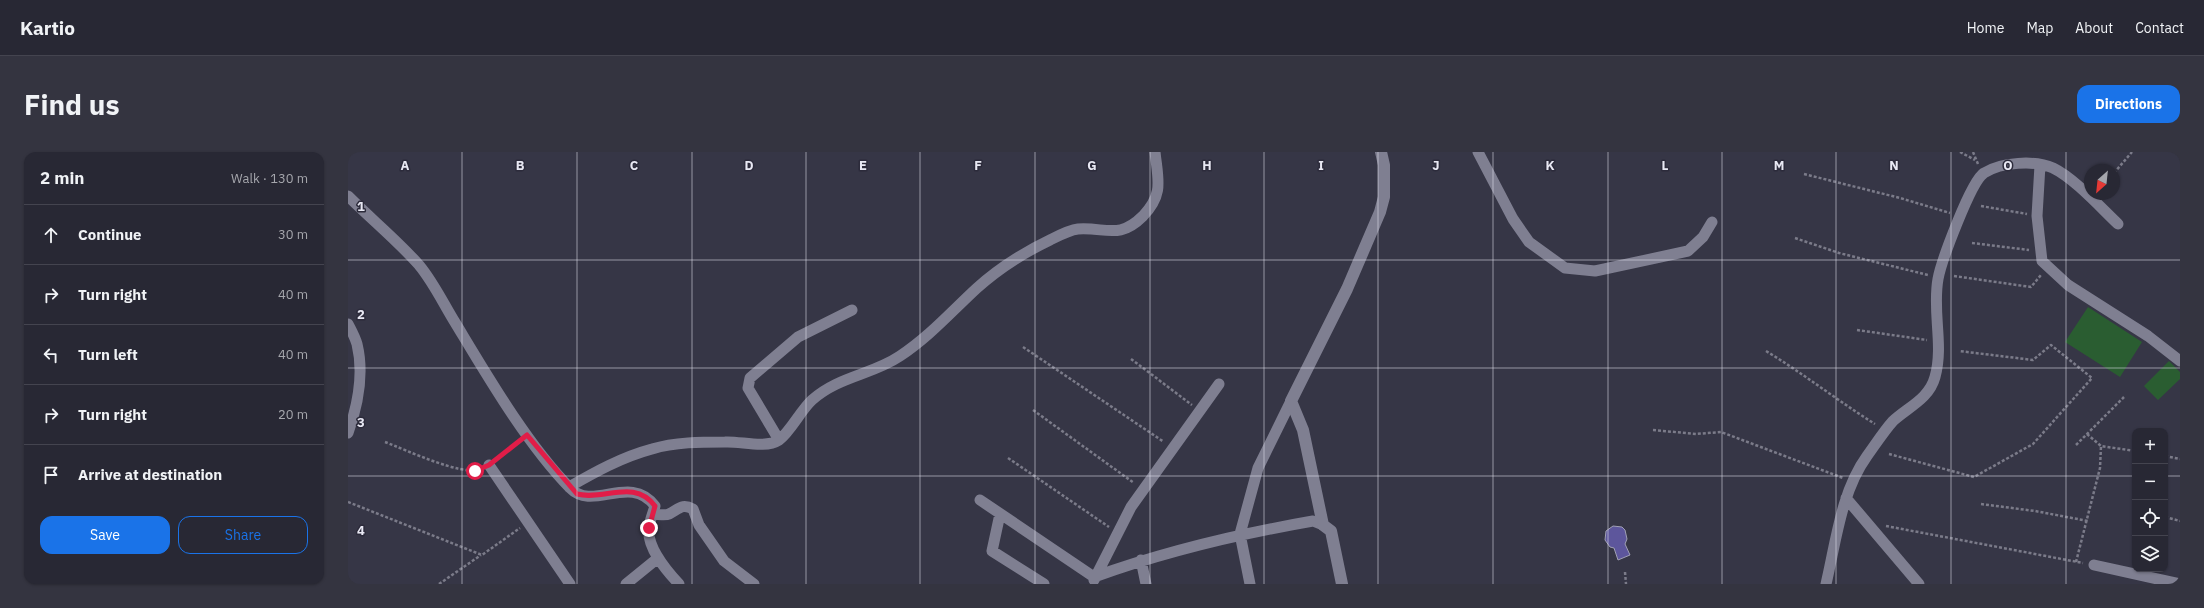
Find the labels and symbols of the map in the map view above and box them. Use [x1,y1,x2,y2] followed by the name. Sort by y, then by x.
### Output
[401,157,410,174] text: A
[516,157,525,174] text: B
[630,157,639,174] text: C
[744,157,754,174] text: D
[859,157,867,174] text: E
[974,157,982,174] text: F
[1087,157,1097,174] text: G
[1202,157,1212,174] text: H
[1318,157,1324,174] text: I
[1432,157,1440,174] text: J
[1545,157,1555,174] text: K
[1662,157,1669,174] text: L
[1774,157,1784,174] text: M
[1889,157,1899,174] text: N
[2003,157,2013,174] text: O
[2084,164,2120,200] north arrow
[357,198,365,215] text: 1
[357,306,365,323] text: 2
[357,414,365,431] text: 3
[466,462,484,480] route start
[640,519,658,537] route end
[357,522,365,539] text: 4

